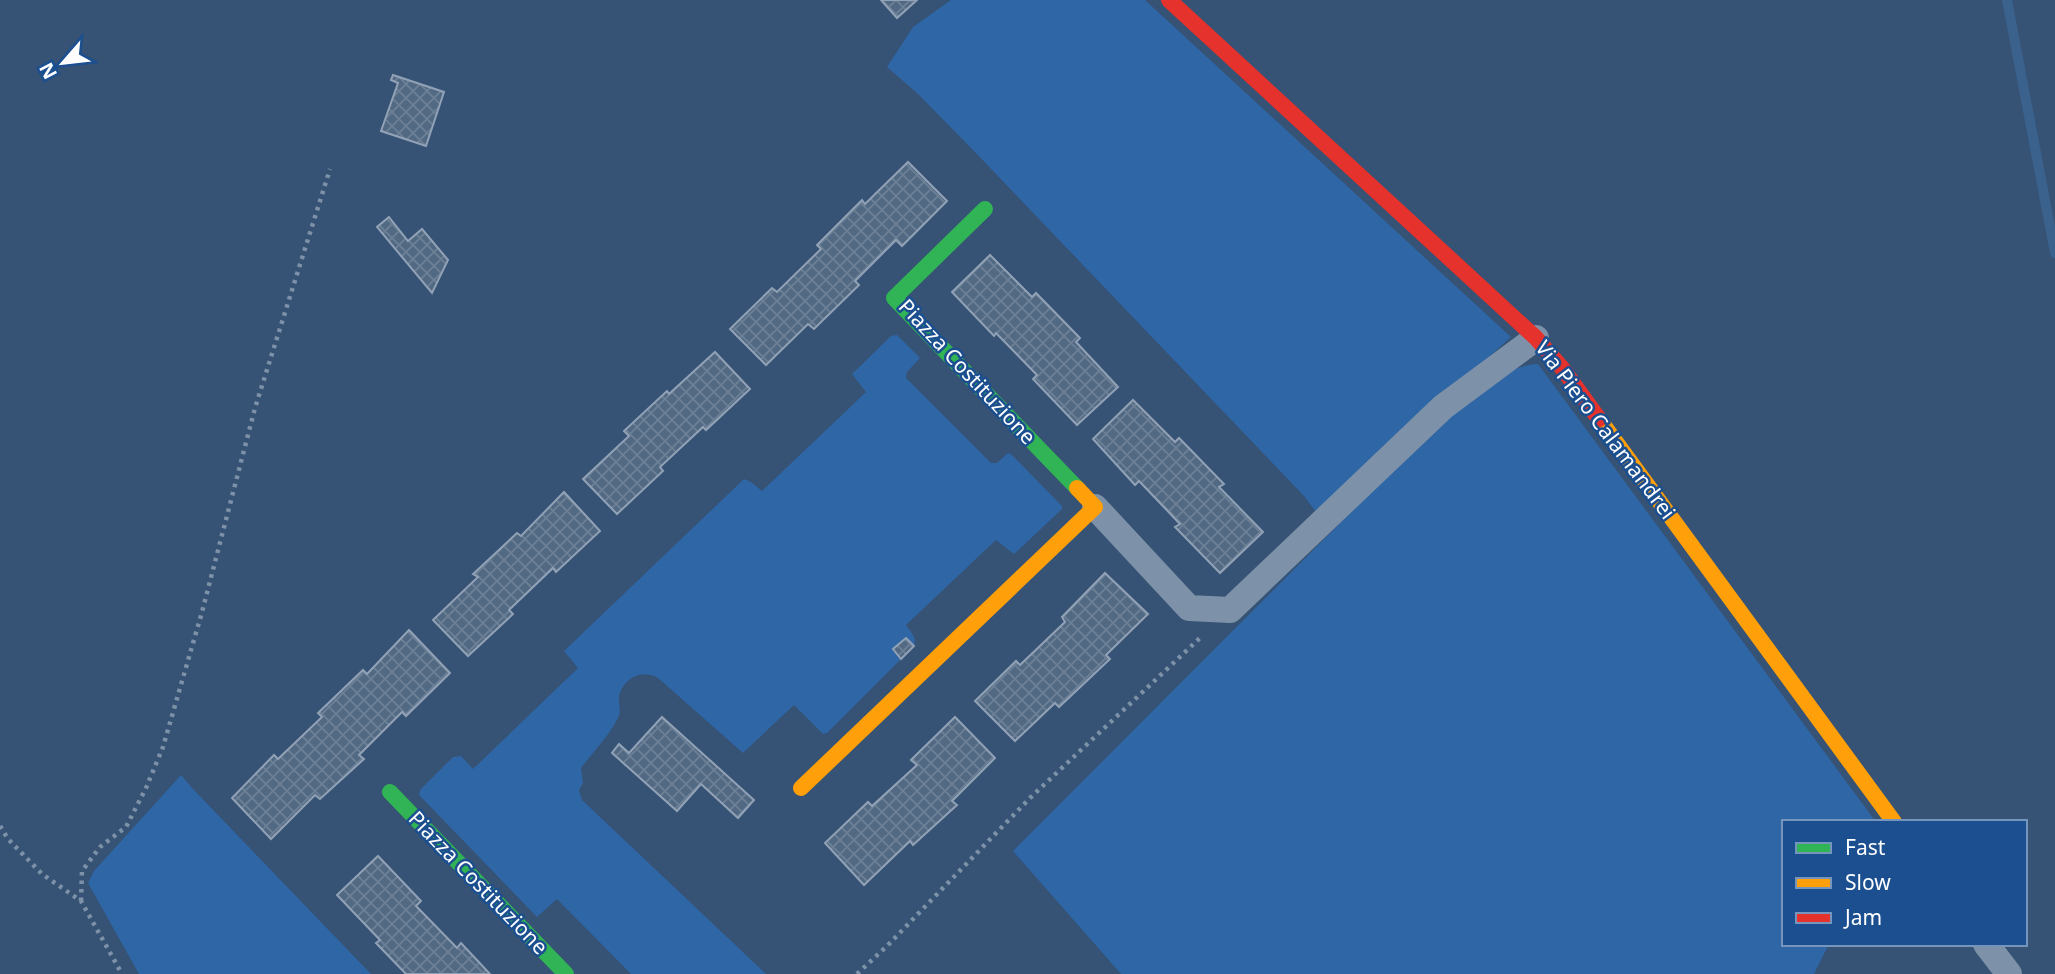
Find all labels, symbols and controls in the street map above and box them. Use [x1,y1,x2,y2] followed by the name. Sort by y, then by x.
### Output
[28,28,98,98] north arrow
[33,58,63,84] text: N
[893,293,1043,450] street label: Piazza Costituzione
[1529,334,1682,524] street label: Via Piero Calamandrei
[403,804,555,960] street label: Piazza Costituzione
[1782,820,2027,946] legend
[1845,833,1886,861] text: Fast
[1845,868,1891,896] text: Slow
[1843,903,1882,931] text: Jam

